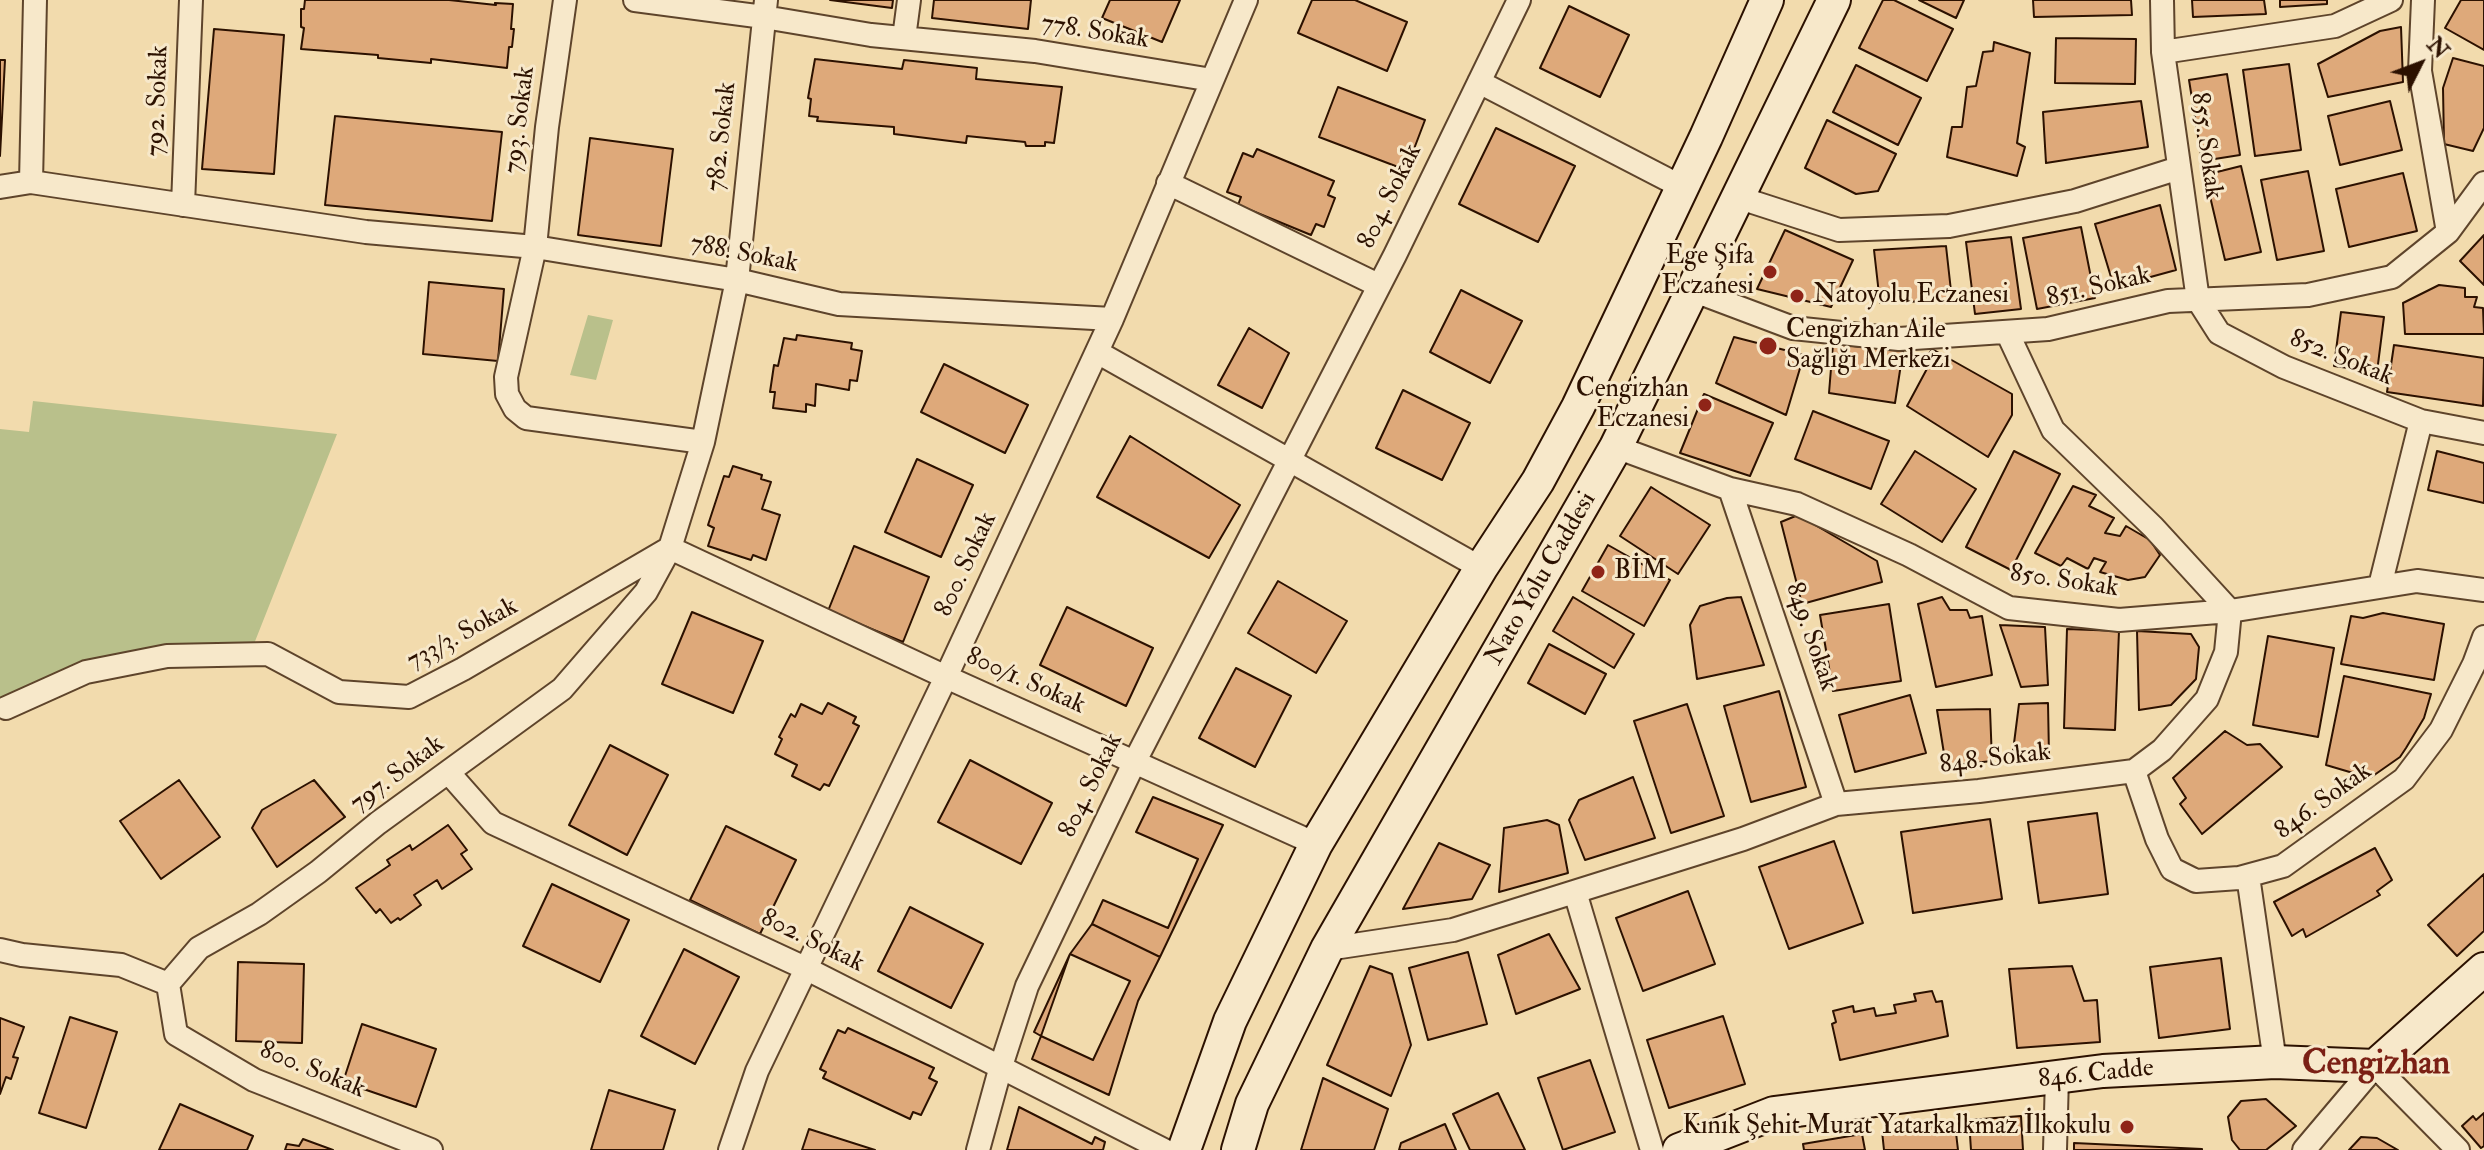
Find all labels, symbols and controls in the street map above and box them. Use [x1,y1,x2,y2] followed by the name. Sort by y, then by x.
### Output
[1039,9,1151,57] street label: 778. Sokak
[2380,24,2460,104] north arrow
[2421,31,2455,65] text: N
[141,45,177,157] street label: 792. Sokak
[499,65,543,175] street label: 793. Sokak
[702,81,744,193] street label: 782. Sokak
[2182,91,2228,201] street label: 855. Sokak
[1352,139,1430,255] street label: 804. Sokak
[687,229,801,281] street label: 788. Sokak
[1661,241,1754,302] place label: Ege Şifa Eczanesi
[2044,261,2154,315] street label: 851. Sokak
[1761,263,1779,281] marker: Ege Şifa Eczanesi
[1813,280,2009,312] place label: Natoyolu Eczanesi
[1788,287,1806,305] marker: Natoyolu Eczanesi
[1786,315,1950,376] place label: Cengizhan Aile Sağlığı Merkezi
[2284,324,2398,394] street label: 852. Sokak
[1757,335,1779,357] marker: Cengizhan Aile Sağlığı Merkezi
[1576,374,1689,436] place label: Cengizhan Eczanesi
[1696,396,1714,414] marker: Cengizhan Eczanesi
[1480,487,1604,671] street label: Nato Yolu Caddesi
[929,508,1005,622] street label: 800. Sokak
[1614,556,1667,588] place label: BİM
[2008,559,2120,605] street label: 850. Sokak
[1589,563,1607,581] marker: BİM
[1777,579,1843,695] street label: 849. Sokak
[402,592,524,678] street label: 733/3. Sokak
[960,642,1090,722] street label: 800/1. Sokak
[1053,728,1131,844] street label: 804. Sokak
[345,730,451,820] street label: 797. Sokak
[1938,738,2052,782] street label: 848. Sokak
[2269,756,2379,848] street label: 846. Sokak
[755,904,869,980] street label: 802. Sokak
[254,1036,370,1106] street label: 800. Sokak
[2302,1046,2450,1086] district label: Cengizhan
[2037,1053,2155,1097] street label: 846. Cadde
[1682,1111,2111,1143] place label: Kınık Şehit Murat Yatarkalkmaz İlkokulu
[2118,1118,2136,1136] marker: Kınık Şehit Murat Yatarkalkmaz İlkokulu

